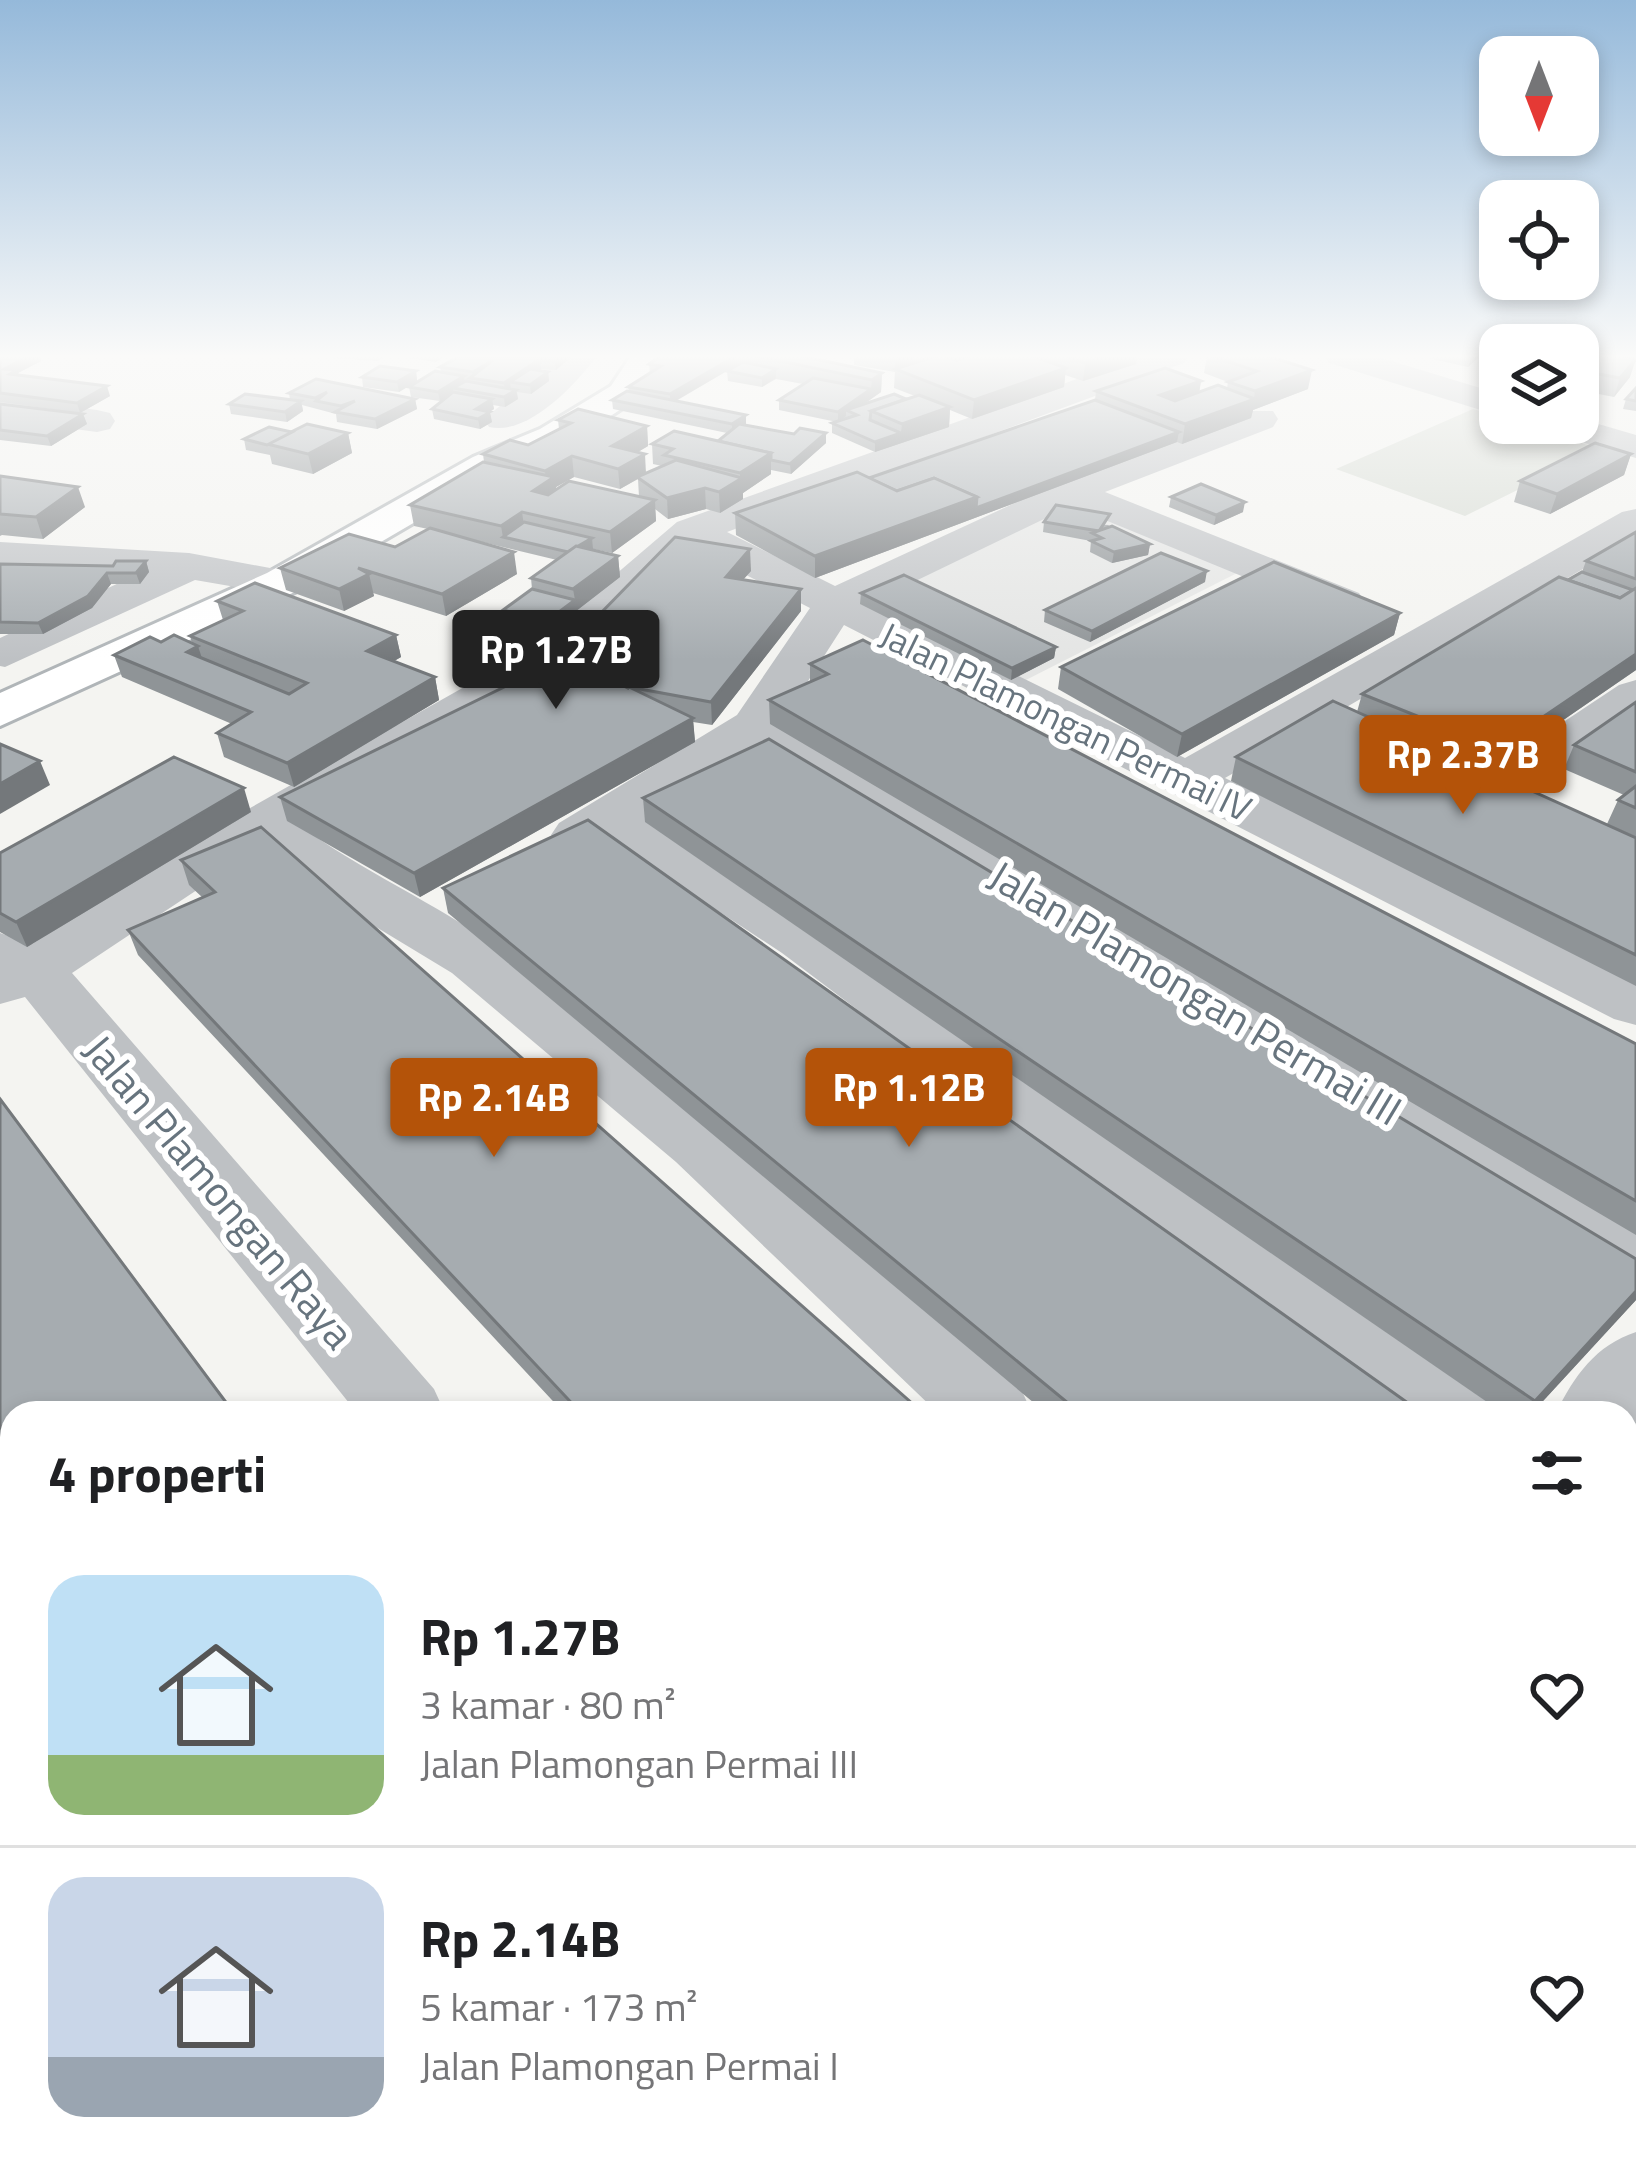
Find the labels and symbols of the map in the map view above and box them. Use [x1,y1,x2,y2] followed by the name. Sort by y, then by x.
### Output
[1479,36,1599,156] north arrow
[871,607,1261,835] street label: Jalan Plamongan Permai IV
[432,610,680,712] pin: Rp 1.27B
[1339,715,1587,817] pin: Rp 2.37B
[977,843,1415,1141] street label: Jalan Plamongan Permai III
[69,1020,371,1362] street label: Jalan Plamongan Raya
[785,1048,1033,1150] pin: Rp 1.12B
[370,1058,618,1160] pin: Rp 2.14B

